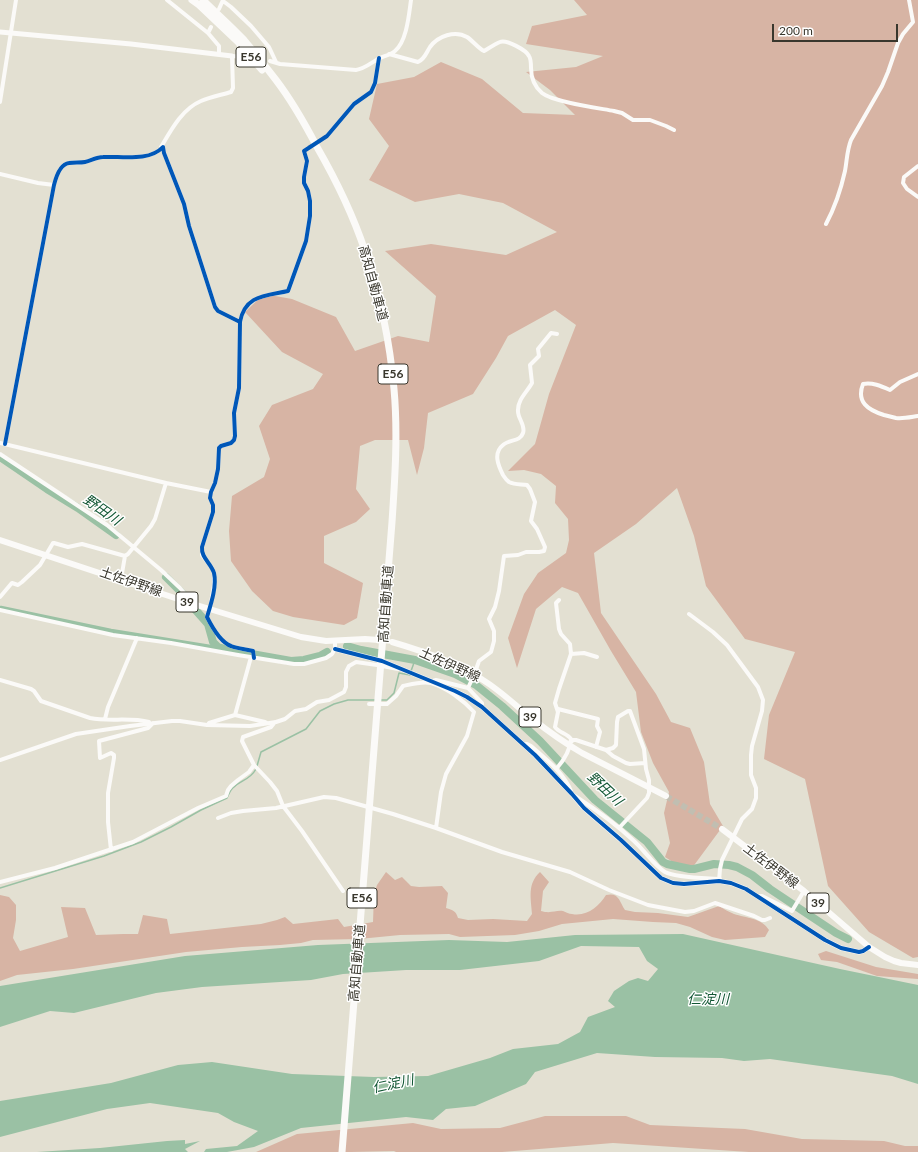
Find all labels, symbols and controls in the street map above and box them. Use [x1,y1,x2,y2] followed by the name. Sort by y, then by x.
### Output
[774,16,900,42] scale bar
[779,23,813,38] text: 200 m
[236,47,266,67] road number: E56
[355,243,391,323] street label: 高知自動車道
[378,364,408,384] road number: E56
[80,491,124,529] water label: 野田川
[98,564,164,600] street label: 土佐伊野線
[375,565,397,643] street label: 高知自動車道
[176,592,198,612] road number: 39
[417,645,483,685] street label: 土佐伊野線
[519,707,541,727] road number: 39
[584,769,626,809] water label: 野田川
[740,840,802,892] street label: 土佐伊野線
[347,888,377,908] road number: E56
[807,893,829,913] road number: 39
[346,923,368,1003] street label: 高知自動車道
[687,991,729,1007] water label: 仁淀川
[371,1071,415,1097] water label: 仁淀川

